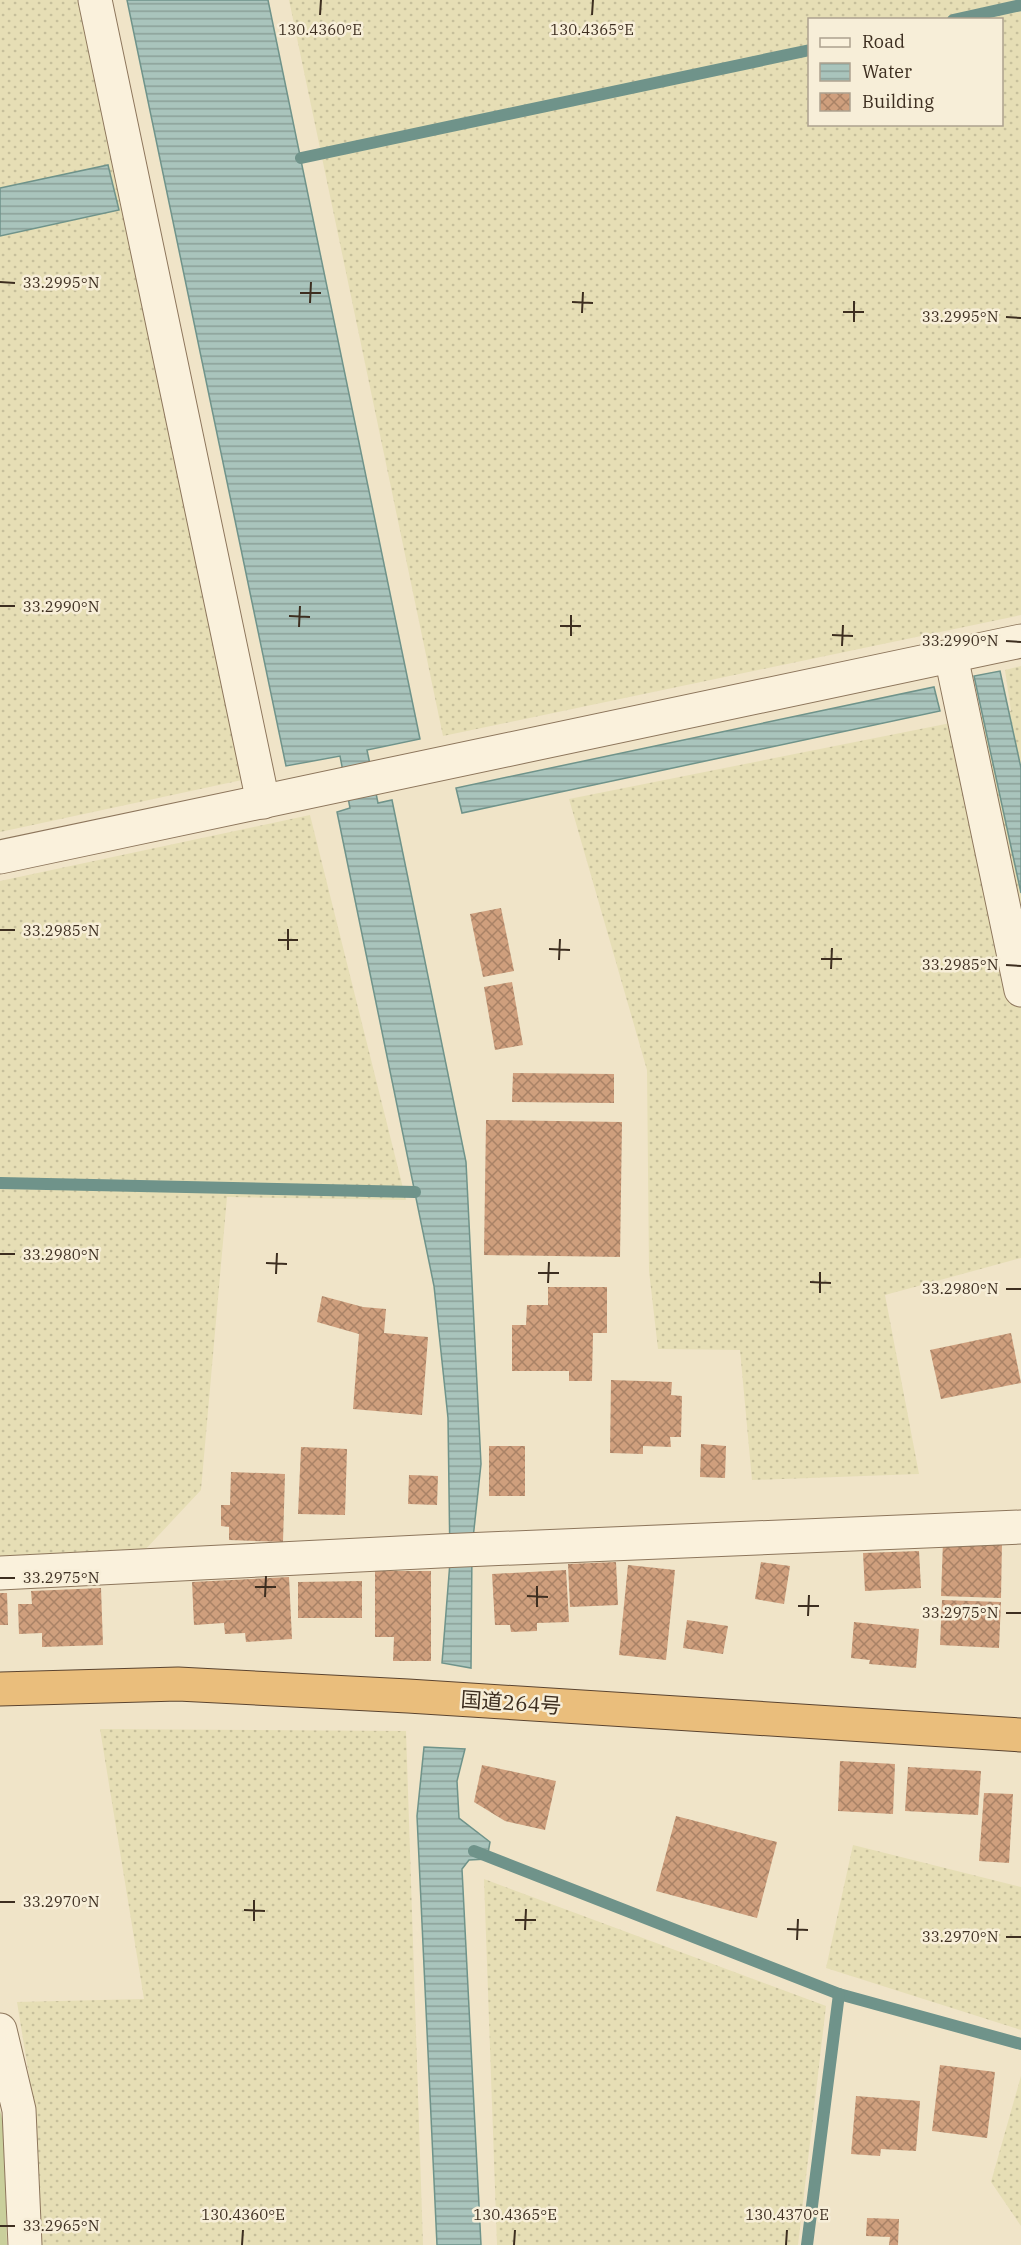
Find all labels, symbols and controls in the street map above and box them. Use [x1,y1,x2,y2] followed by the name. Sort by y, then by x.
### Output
[808,18,1003,126] legend
[278,20,362,39] text: 130.4360°E
[550,20,634,39] text: 130.4365°E
[862,30,905,53] text: Road
[862,60,912,83] text: Water
[862,90,934,113] text: Building
[23,273,99,292] text: 33.2995°N
[922,307,998,326] text: 33.2995°N
[23,597,99,616] text: 33.2990°N
[922,631,998,650] text: 33.2990°N
[23,921,99,940] text: 33.2985°N
[922,955,998,974] text: 33.2985°N
[23,1245,99,1264] text: 33.2980°N
[922,1279,998,1298] text: 33.2980°N
[23,1568,99,1587] text: 33.2975°N
[922,1603,998,1622] text: 33.2975°N
[460,1685,562,1719] street label: 国道264号
[23,1892,99,1911] text: 33.2970°N
[922,1927,998,1946] text: 33.2970°N
[201,2205,285,2224] text: 130.4360°E
[473,2205,557,2224] text: 130.4365°E
[745,2205,829,2224] text: 130.4370°E
[23,2216,99,2235] text: 33.2965°N

